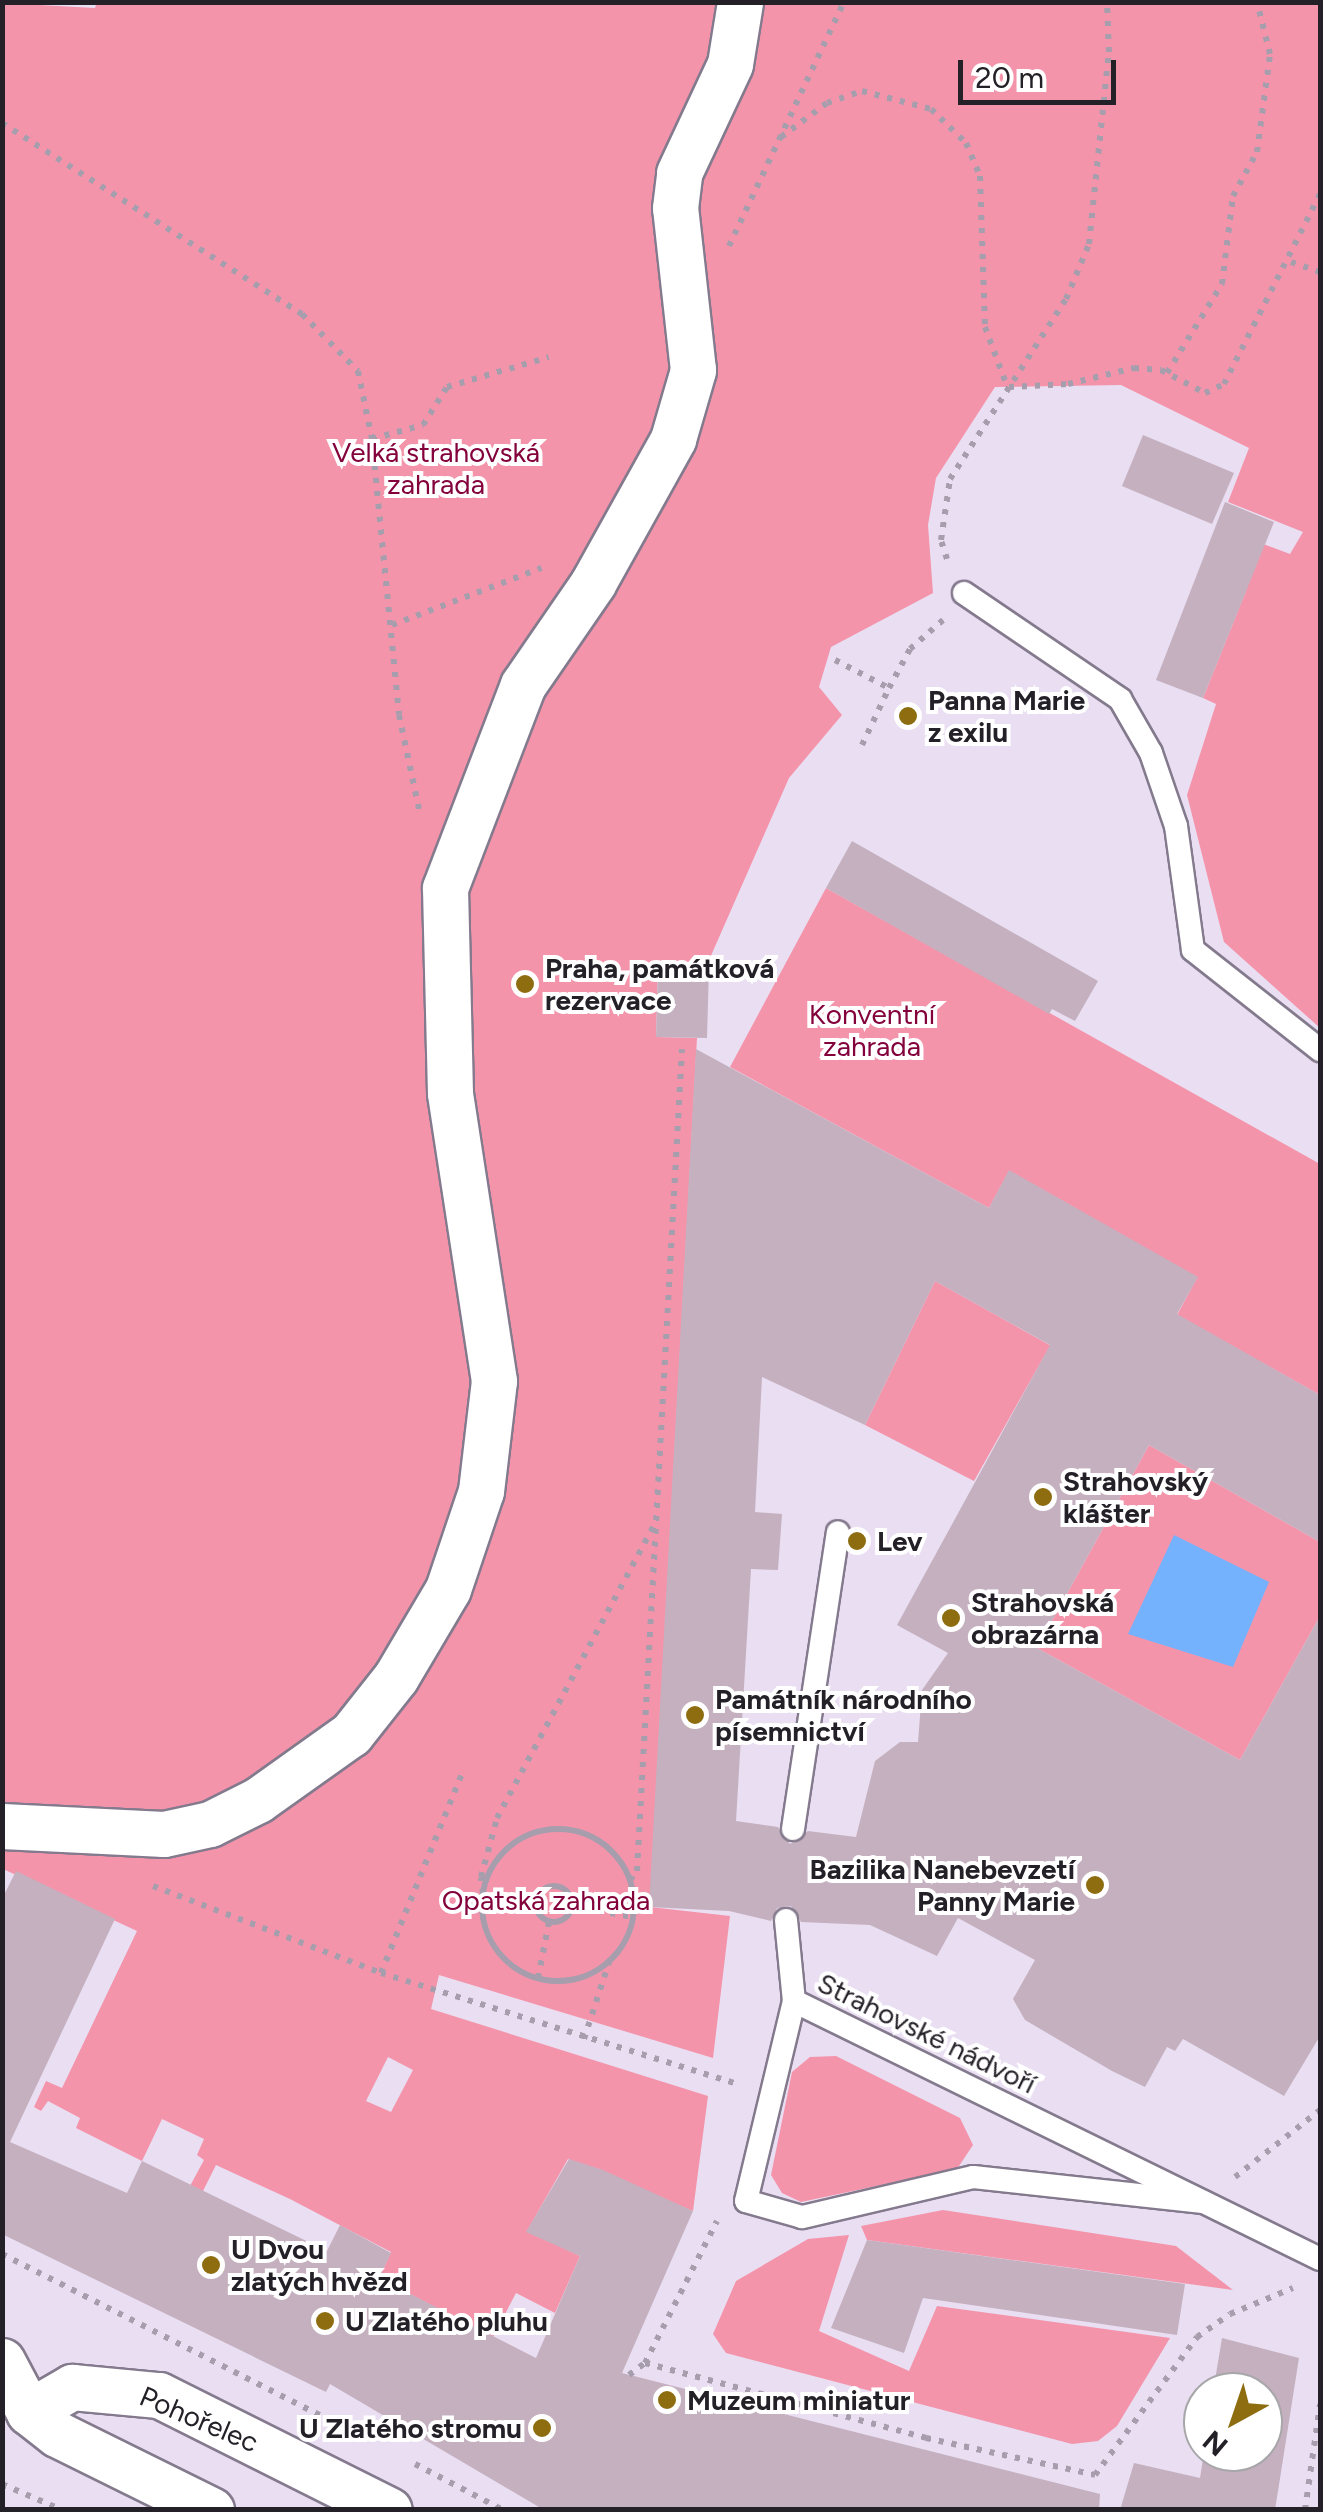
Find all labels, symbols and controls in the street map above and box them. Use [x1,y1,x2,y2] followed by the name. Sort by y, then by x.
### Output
[963,40,1120,102] scale bar
[975,59,1044,96] text: 20 m
[332,435,540,501] park label: Velká strahovská zahrada
[928,683,1085,749] place label: Panna Marie z exilu
[897,705,919,727] marker: Panna Marie z exilu
[545,951,774,1017] place label: Praha, památková rezervace
[514,973,536,995] marker: Praha, památková rezervace
[809,997,935,1063] park label: Konventní zahrada
[1063,1464,1208,1530] place label: Strahovský klášter
[1032,1486,1054,1508] marker: Strahovský klášter
[877,1524,922,1558] place label: Lev
[846,1530,868,1552] marker: Lev
[971,1585,1114,1651] place label: Strahovská obrazárna
[940,1607,962,1629] marker: Strahovská obrazárna
[715,1682,972,1748] place label: Památník národního písemnictví
[684,1704,706,1726] marker: Památník národního písemnictví
[810,1852,1075,1918] place label: Bazilika Nanebevzetí Panny Marie
[1084,1874,1106,1896] marker: Bazilika Nanebevzetí Panny Marie
[442,1883,650,1917] park label: Opatská zahrada
[812,1966,1042,2100] street label: Strahovské nádvoří
[231,2232,408,2298] place label: U Dvou zlatých hvězd
[200,2254,222,2276] marker: U Dvou zlatých hvězd
[345,2304,548,2338] place label: U Zlatého pluhu
[314,2310,336,2332] marker: U Zlatého pluhu
[1183,2372,1283,2472] north arrow
[135,2379,263,2459] street label: Pohořelec
[687,2383,910,2417] place label: Muzeum miniatur
[656,2389,678,2411] marker: Muzeum miniatur
[299,2411,522,2445] place label: U Zlatého stromu
[531,2417,553,2439] marker: U Zlatého stromu
[1196,2423,1234,2463] text: N

